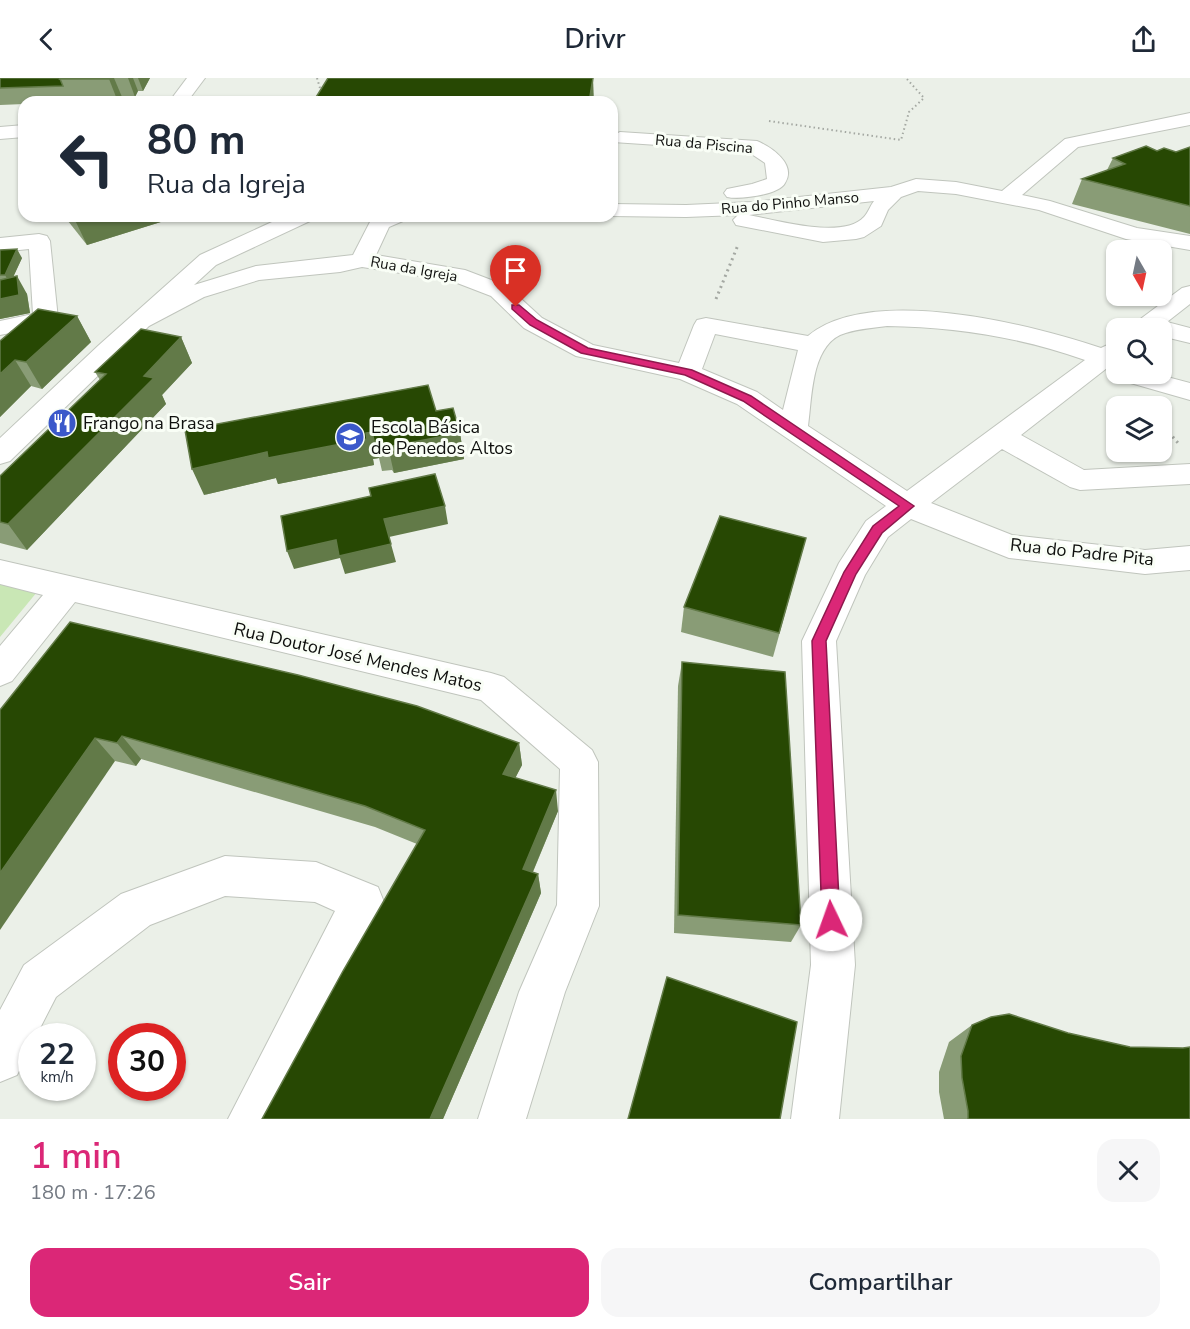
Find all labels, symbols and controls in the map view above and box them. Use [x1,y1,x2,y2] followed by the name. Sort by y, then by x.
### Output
[564,21,626,58] text: Drivr
[30,23,63,56] icon: back
[1127,23,1160,56] icon: share
[147,112,246,169] text: 80 m
[48,120,126,198] icon: left
[654,130,754,158] street label: Rua da Piscina
[147,166,306,203] text: Rua da Igreja
[720,187,860,219] street label: Rua do Pinho Manso
[1106,240,1172,306] north arrow
[1106,240,1172,462] map controls
[490,245,541,307] pin
[369,251,459,287] street label: Rua da Igreja
[499,254,532,287] icon: arrive
[1106,318,1172,384] button: search
[1106,396,1172,462] button: layers
[46,407,78,439] restaurant icon: Frango na Brasa
[83,411,215,435] place label: Frango na Brasa
[371,415,513,460] place label: Escola Básica de Penedos Altos
[334,421,366,453] school or university icon: Escola Básica de Penedos Altos
[1009,533,1155,571] street label: Rua do Padre Pita
[232,617,484,697] street label: Rua Doutor José Mendes Matos
[799,888,863,952] position arrow
[108,1023,186,1101] speed limit sign: 30
[39,1034,75,1075] text: 22
[40,1067,74,1087] text: km/h
[30,1132,122,1181] text: 1 min
[1097,1139,1160,1202] button: close
[30,1179,156,1206] text: 180 m · 17:26
[30,1248,589,1317] button: Sair
[601,1248,1160,1317] button: Compartilhar

